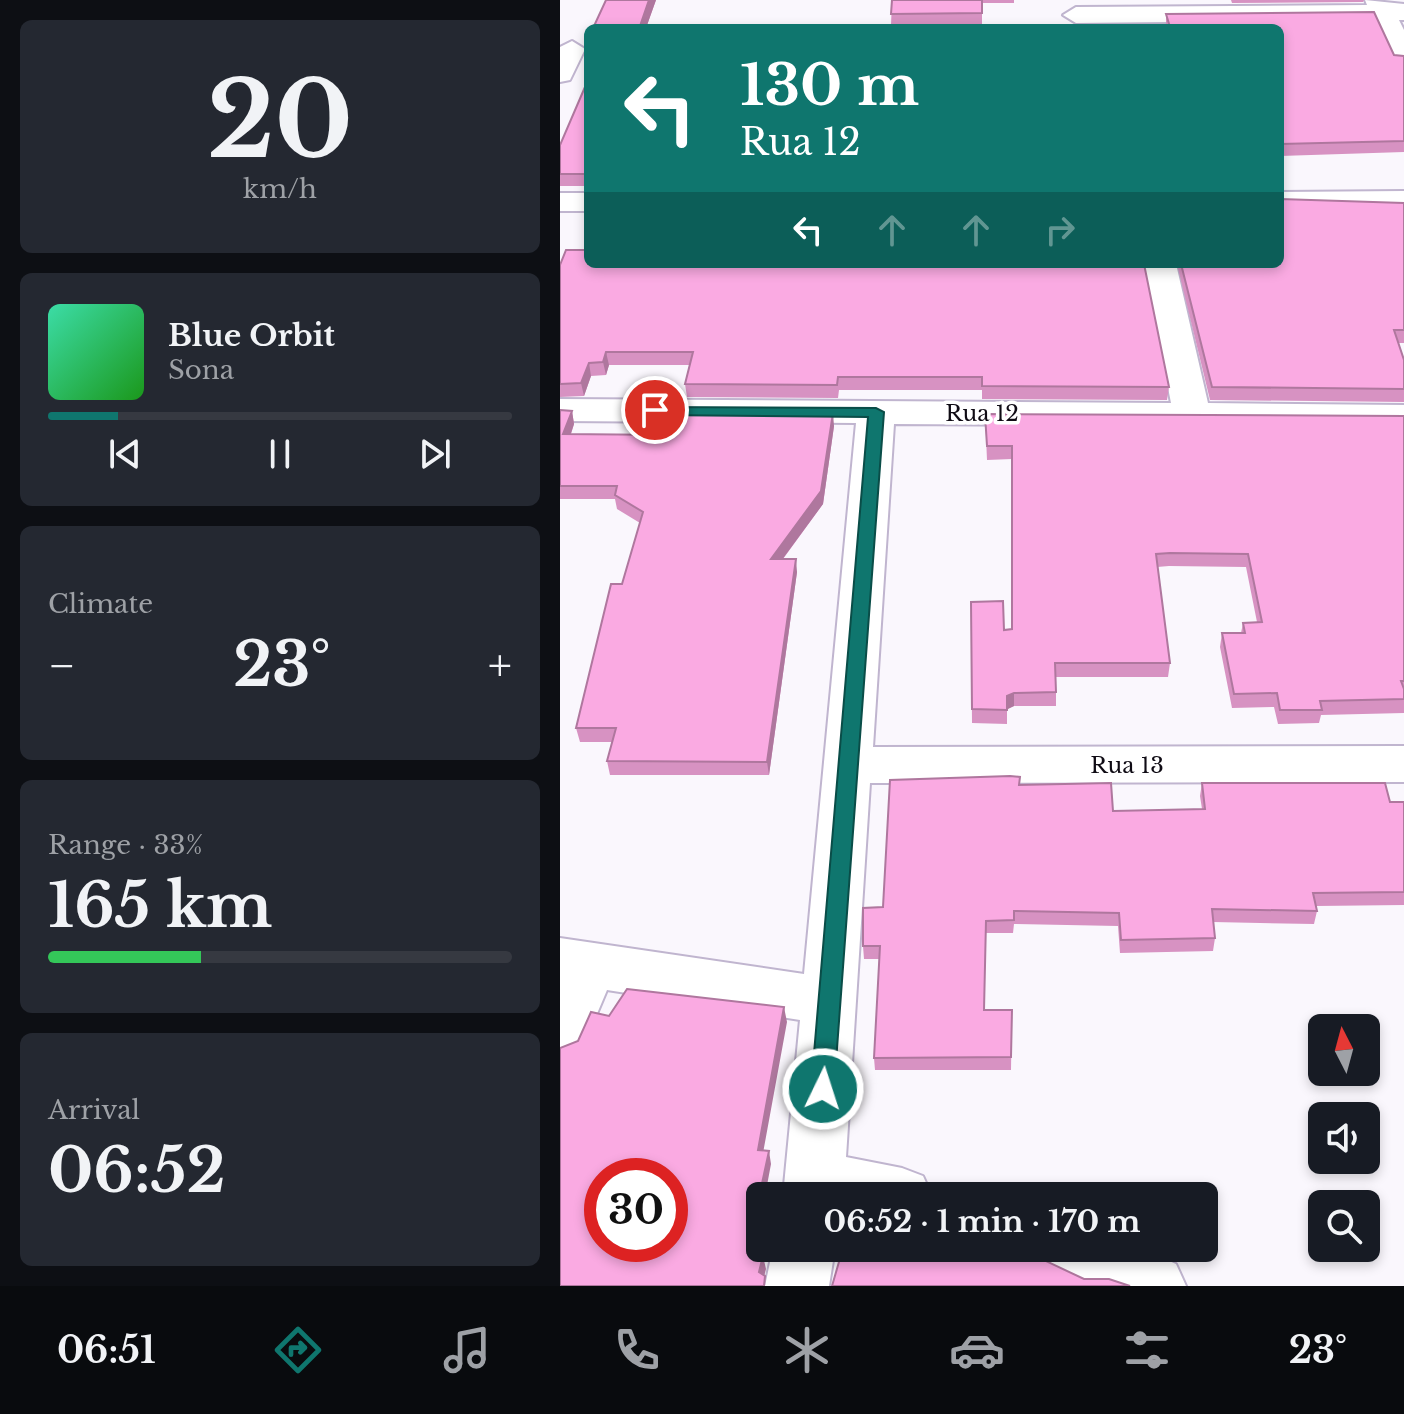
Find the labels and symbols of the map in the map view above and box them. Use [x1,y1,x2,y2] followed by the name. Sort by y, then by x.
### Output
[621,376,689,444] pin
[945,400,1019,427] street label: Rua 12
[1090,752,1164,779] street label: Rua 13
[1308,1014,1380,1086] north arrow
[781,1047,865,1131] position arrow
[584,1158,688,1262] speed limit sign: 30

